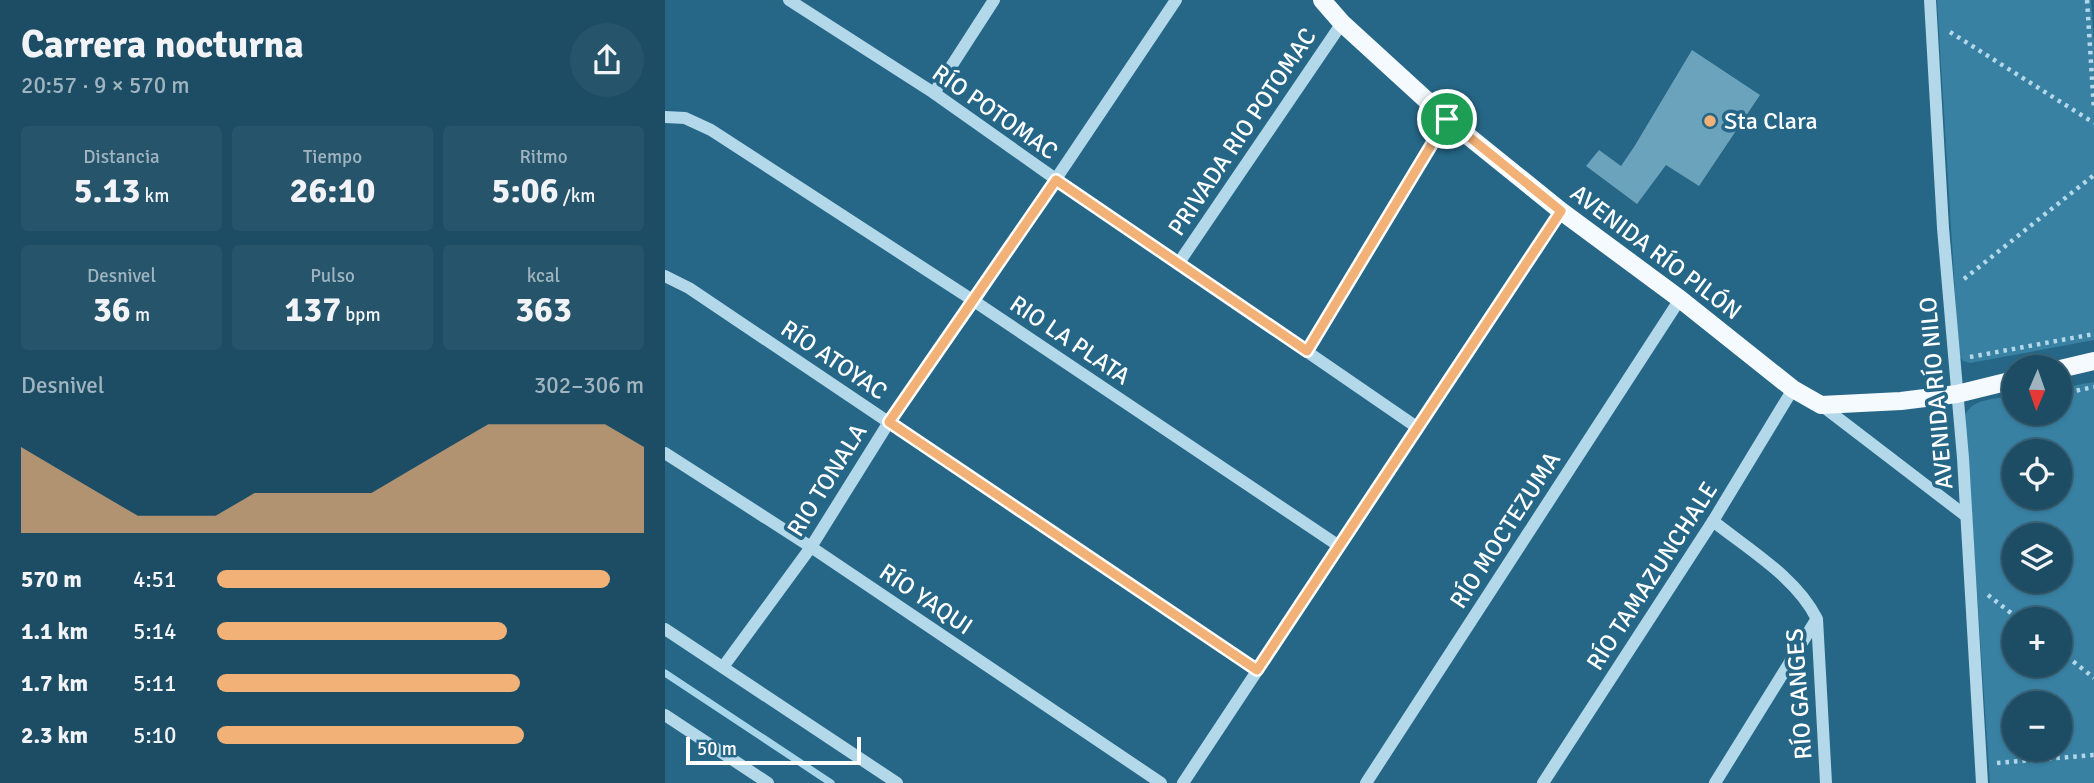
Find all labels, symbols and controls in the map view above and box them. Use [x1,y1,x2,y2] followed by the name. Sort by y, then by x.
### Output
[21,21,304,68] text: Carrera nocturna
[1161,22,1323,242] street label: PRIVADA RIO POTOMAC
[570,23,644,97] button: share
[926,58,1064,166] street label: RÍO POTOMAC
[21,71,190,100] text: 20:57 · 9 × 570 m
[1417,89,1477,149] pin
[1428,100,1466,138] icon: arrive
[1724,106,1818,136] place label: Sta Clara
[1702,113,1718,129] marker: Sta Clara
[83,145,160,169] text: Distancia
[303,145,362,169] text: Tiempo
[519,145,568,169] text: Ritmo
[74,169,140,212] text: 5.13
[290,169,375,212] text: 26:10
[492,169,559,212] text: 5:06
[1564,178,1748,326] street label: AVENIDA RÍO PILÓN
[140,184,169,208] text: km
[559,184,595,208] text: /km
[87,264,156,288] text: Desnivel
[310,264,355,288] text: Pulso
[527,264,560,288] text: kcal
[93,288,131,331] text: 36
[284,288,341,331] text: 137
[515,288,572,331] text: 363
[1004,289,1136,391] street label: RIO LA PLATA
[1913,296,1959,490] street label: AVENIDA RÍO NILO
[131,303,150,327] text: m
[341,303,381,327] text: bpm
[775,313,893,407] street label: RÍO ATOYAC
[2002,355,2072,425] north arrow
[2002,355,2072,761] map controls
[21,371,104,400] text: Desnivel
[534,371,644,400] text: 302–306 m
[781,418,874,542] street label: RIO TONALA
[2002,439,2072,509] button: locate
[1443,446,1567,614] street label: RÍO MOCTEZUMA
[1580,476,1724,676] street label: RÍO TAMAZUNCHALE
[2002,523,2072,593] button: layers
[873,557,979,641] street label: RÍO YAQUI
[21,565,82,594] text: 570 m
[133,565,176,594] text: 4:51
[2002,607,2072,677] button: +
[21,617,88,646] text: 1.1 km
[133,617,176,646] text: 5:14
[1779,627,1819,761] street label: RÍO GANGES
[21,669,88,698] text: 1.7 km
[133,669,176,698] text: 5:11
[2002,691,2072,761] button: −
[21,721,88,750] text: 2.3 km
[133,721,176,750] text: 5:10
[686,734,861,766] scale bar
[697,737,737,761] text: 50 m

